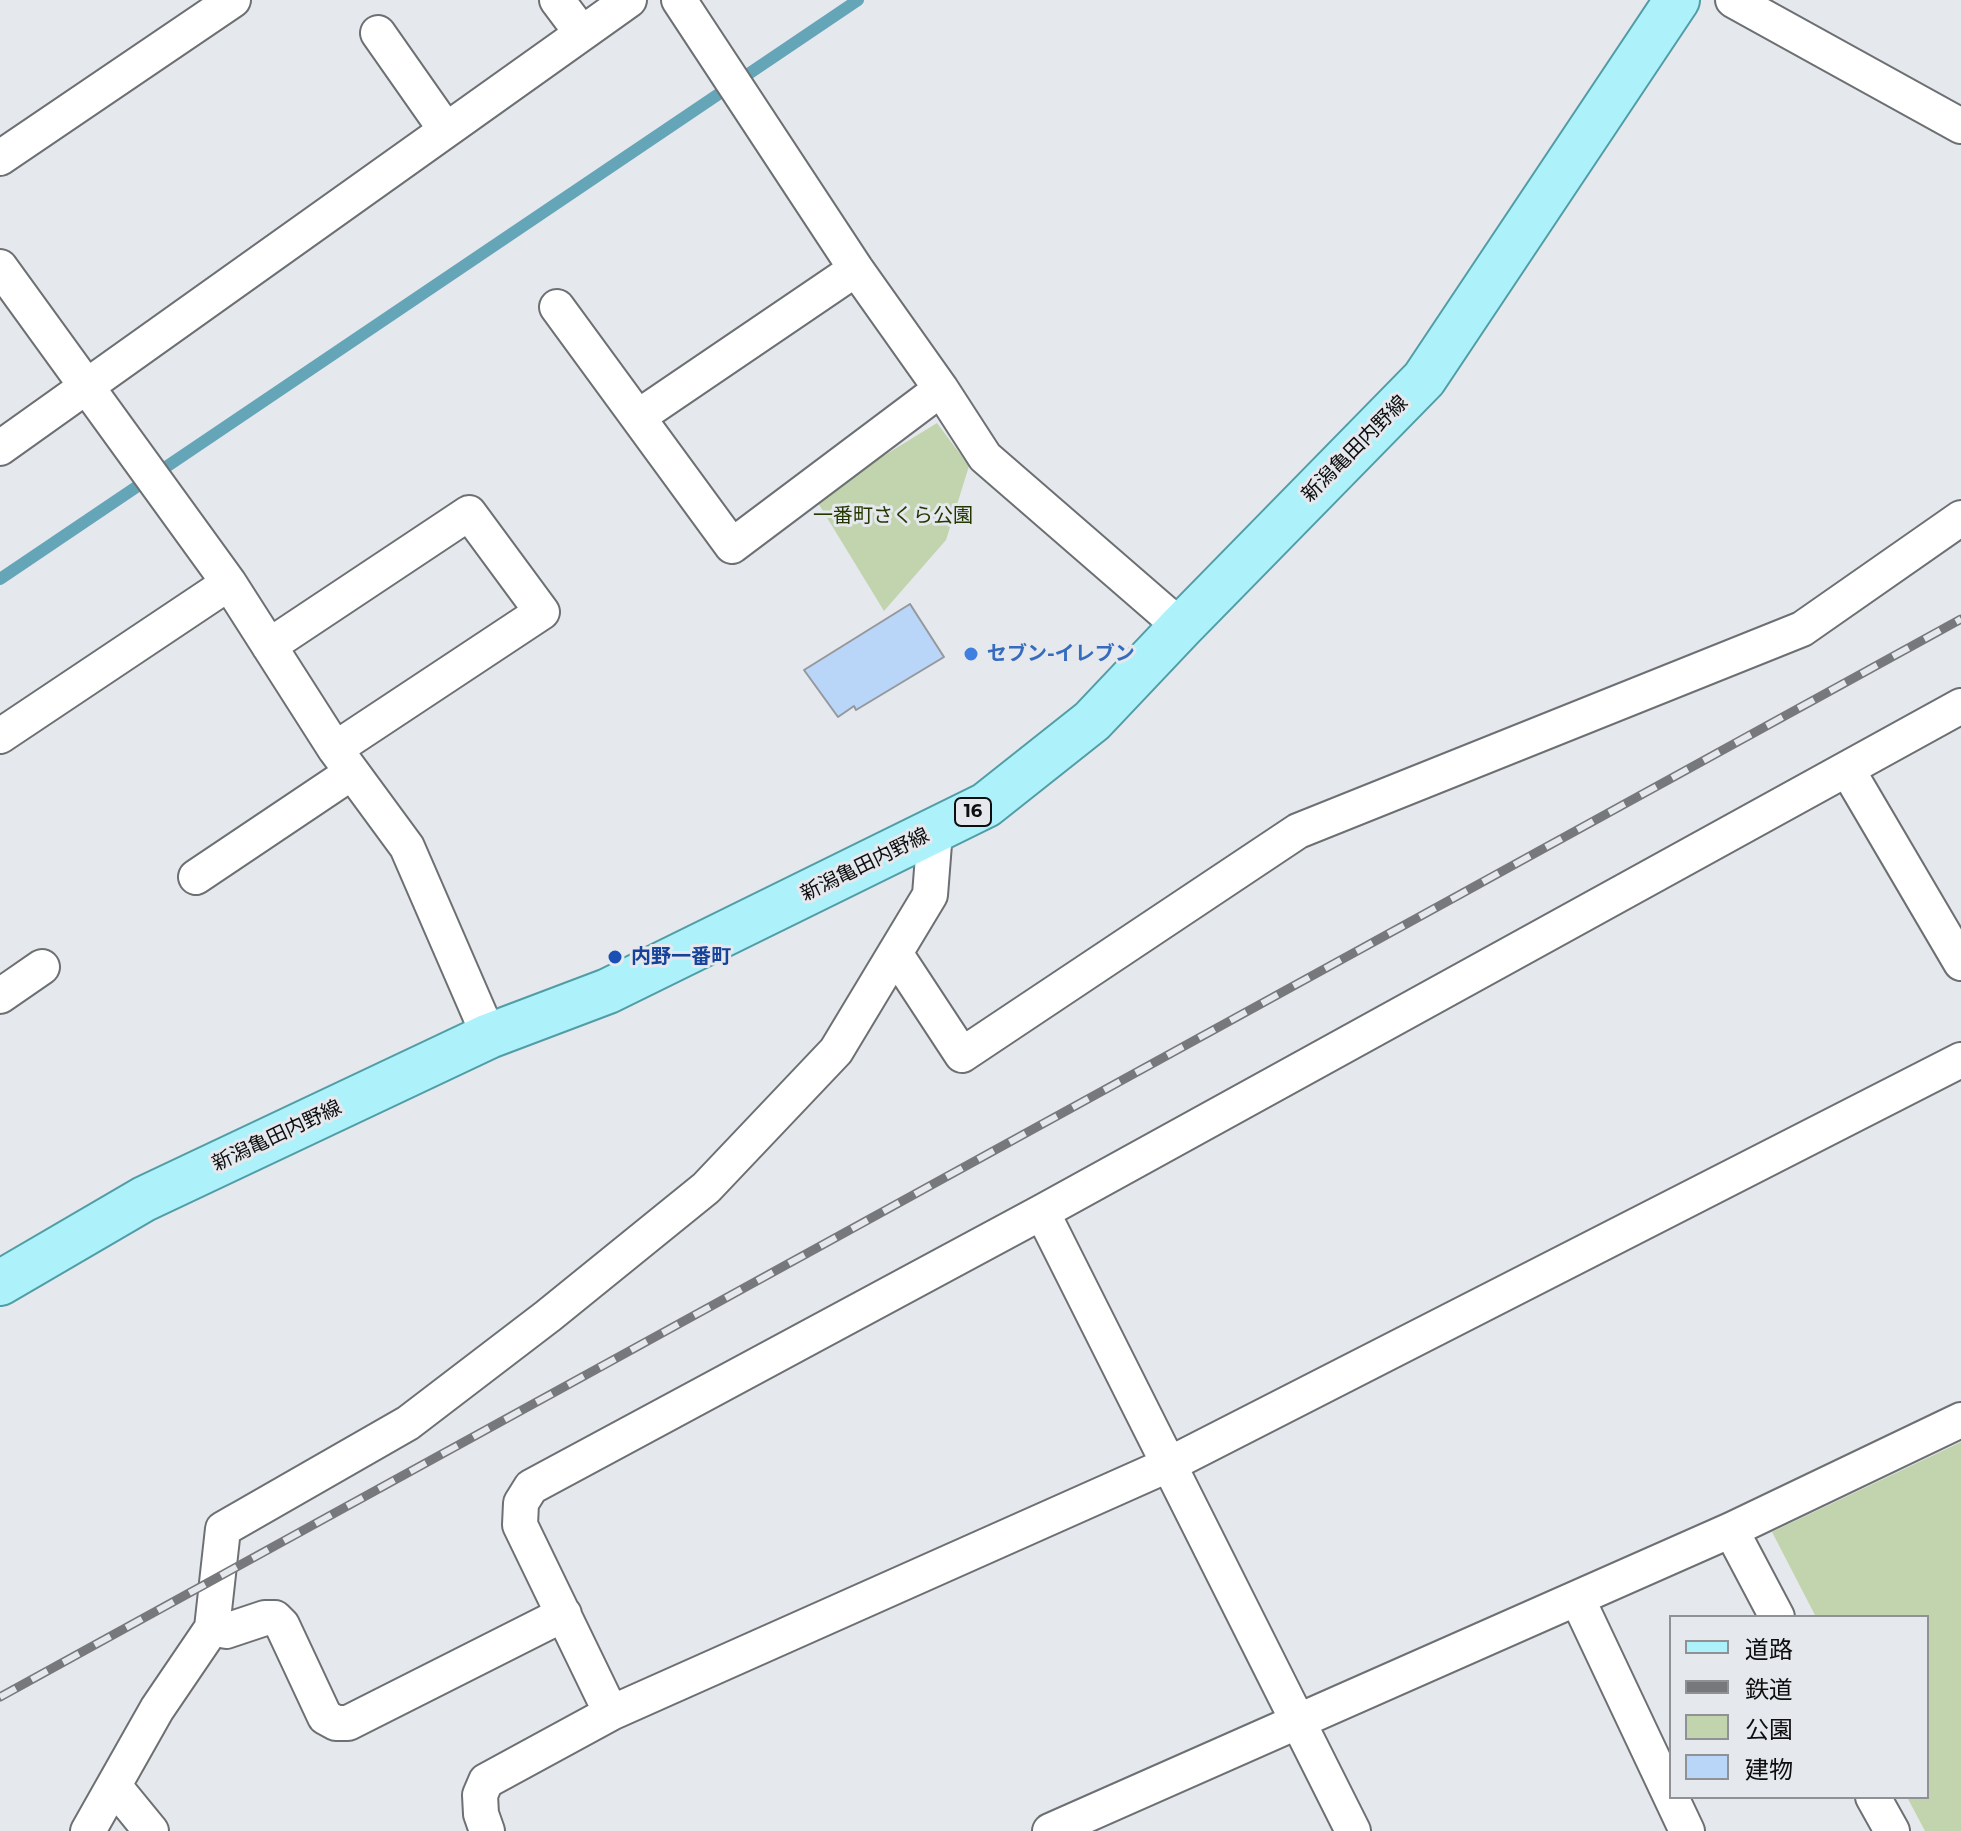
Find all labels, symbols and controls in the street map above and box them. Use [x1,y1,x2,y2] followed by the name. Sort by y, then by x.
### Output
[1297,391,1413,507] street label: 新潟亀田内野線
[813,504,973,528] park label: 一番町さくら公園
[987,642,1135,666] place label: セブン-イレブン
[962,645,980,663] marker: セブン-イレブン
[955,798,991,826] road number: 16
[797,824,933,906] street label: 新潟亀田内野線
[631,945,731,969] place label: 内野一番町
[606,948,624,966] marker: 内野一番町
[208,1096,346,1176] street label: 新潟亀田内野線
[1669,1615,1929,1799] legend
[1745,1635,1793,1664] text: 道路
[1745,1675,1793,1704] text: 鉄道
[1745,1715,1793,1744] text: 公園
[1745,1755,1793,1784] text: 建物

